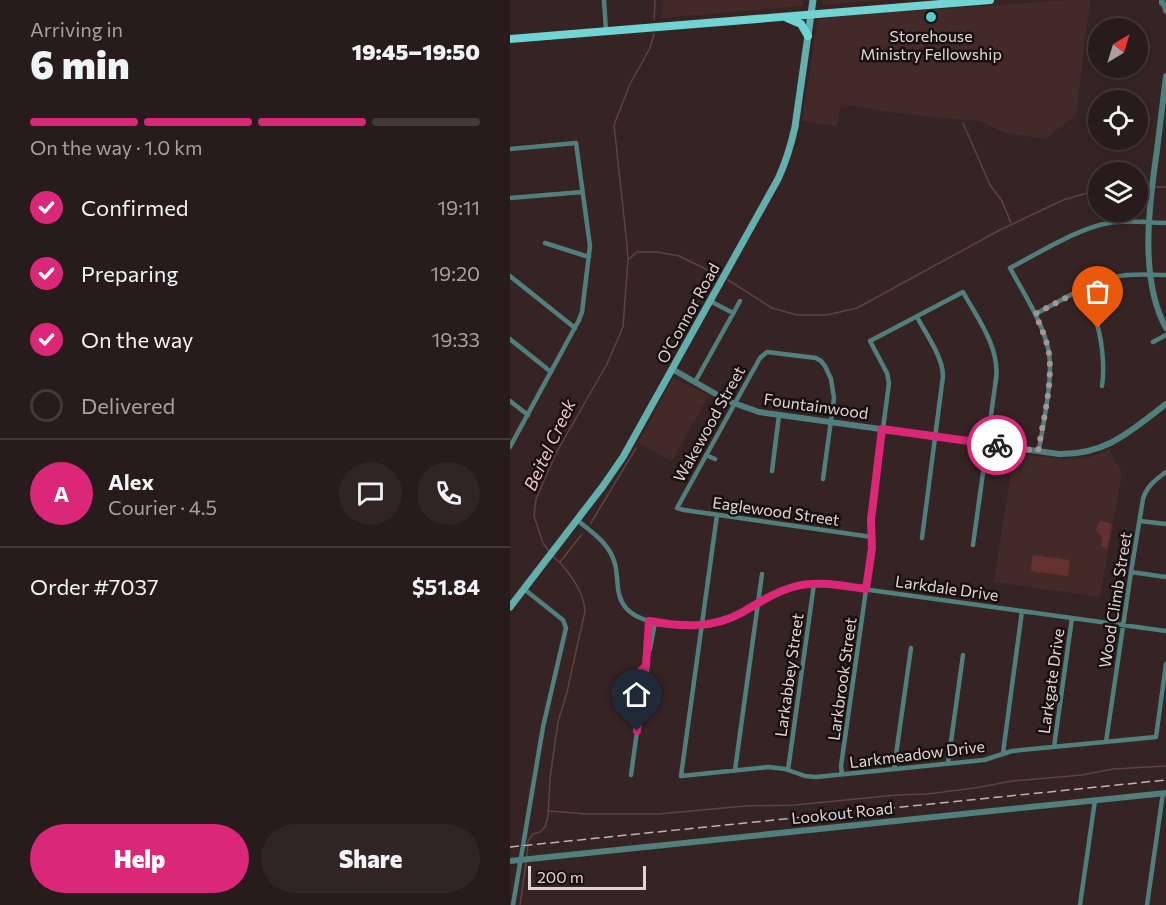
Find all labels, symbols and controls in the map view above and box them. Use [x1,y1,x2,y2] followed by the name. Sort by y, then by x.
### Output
[924,10,938,24] marker: Storehouse Ministry Fellowship
[30,17,123,41] text: Arriving in
[1088,18,1148,78] north arrow
[1088,18,1148,222] map controls
[860,26,1002,63] place label: Storehouse Ministry Fellowship
[352,38,480,65] text: 19:45–19:50
[30,39,130,87] text: 6 min
[1088,90,1148,150] button: locate
[30,135,203,159] text: On the way · 1.0 km
[1088,162,1148,222] button: layers
[30,191,63,224] icon: check
[81,194,188,221] text: Confirmed
[437,195,480,219] text: 19:11
[30,257,63,290] icon: check
[652,259,723,366] street label: O'Connor Road
[81,260,178,287] text: Preparing
[431,261,480,285] text: 19:20
[1072,266,1123,328] pin
[1081,275,1114,308] icon: bag
[30,323,63,356] icon: check
[81,326,193,353] text: On the way
[432,327,480,351] text: 19:33
[669,362,748,485] street label: Wakewood Street
[763,389,870,422] street label: Fountainwood
[81,392,175,419] text: Delivered
[518,394,580,494] water label: Beitel Creek
[967,415,1027,475] courier
[981,429,1014,462] icon: bike
[339,462,402,525] button: chat
[417,462,480,525] button: phone
[108,468,154,495] text: Alex
[54,480,69,507] text: A
[711,492,841,529] street label: Eaglewood Street
[108,495,217,519] text: Courier · 4.5
[1094,530,1135,669] street label: Wood Climb Street
[894,571,1000,604] street label: Larkdale Drive
[30,573,159,600] text: Order #7037
[412,573,480,600] text: $51.84
[770,611,807,738] street label: Larkabbey Street
[823,616,860,742] street label: Larkbrook Street
[1034,627,1067,735] street label: Larkgate Drive
[611,669,662,731] pin
[620,678,653,711] icon: home
[848,736,986,771] street label: Larkmeadow Drive
[790,798,894,827] street label: Lookout Road
[30,824,249,893] button: Help
[261,824,480,893] button: Share
[528,863,646,890] scale bar
[537,867,584,886] text: 200 m

